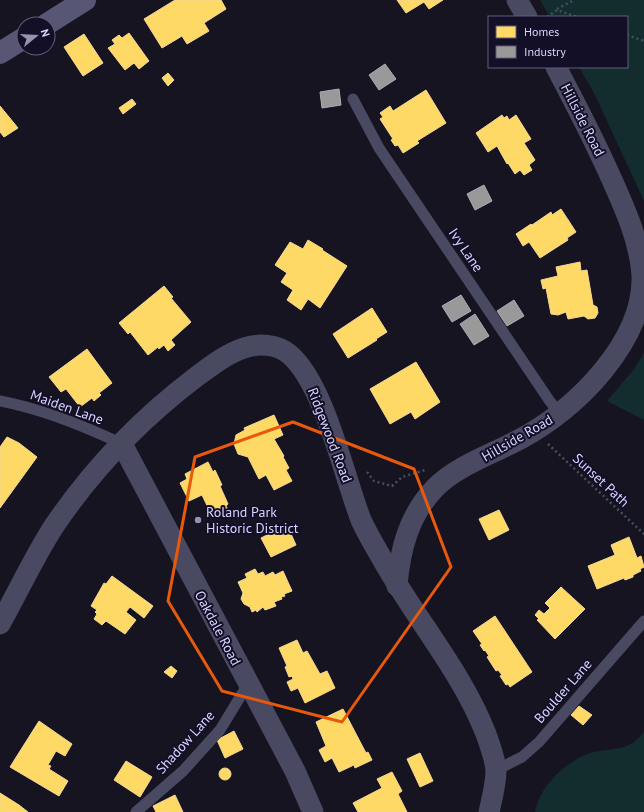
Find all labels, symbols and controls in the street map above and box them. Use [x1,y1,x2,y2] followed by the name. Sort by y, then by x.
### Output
[16,16,56,56] north arrow
[488,16,628,68] legend
[524,24,559,39] text: Homes
[38,27,53,39] text: N
[524,44,566,59] text: Industry
[557,81,609,159] street label: Hillside Road
[445,225,487,275] street label: Ivy Lane
[28,385,106,429] street label: Maiden Lane
[304,385,356,485] street label: Ridgewood Road
[478,410,556,466] street label: Hillside Road
[569,449,633,511] street label: Sunset Path
[206,503,299,537] place label: Roland Park Historic District
[193,515,203,525] marker: Roland Park Historic District
[191,587,245,669] street label: Oakdale Road
[530,655,596,727] street label: Boulder Lane
[152,707,218,777] street label: Shadow Lane

